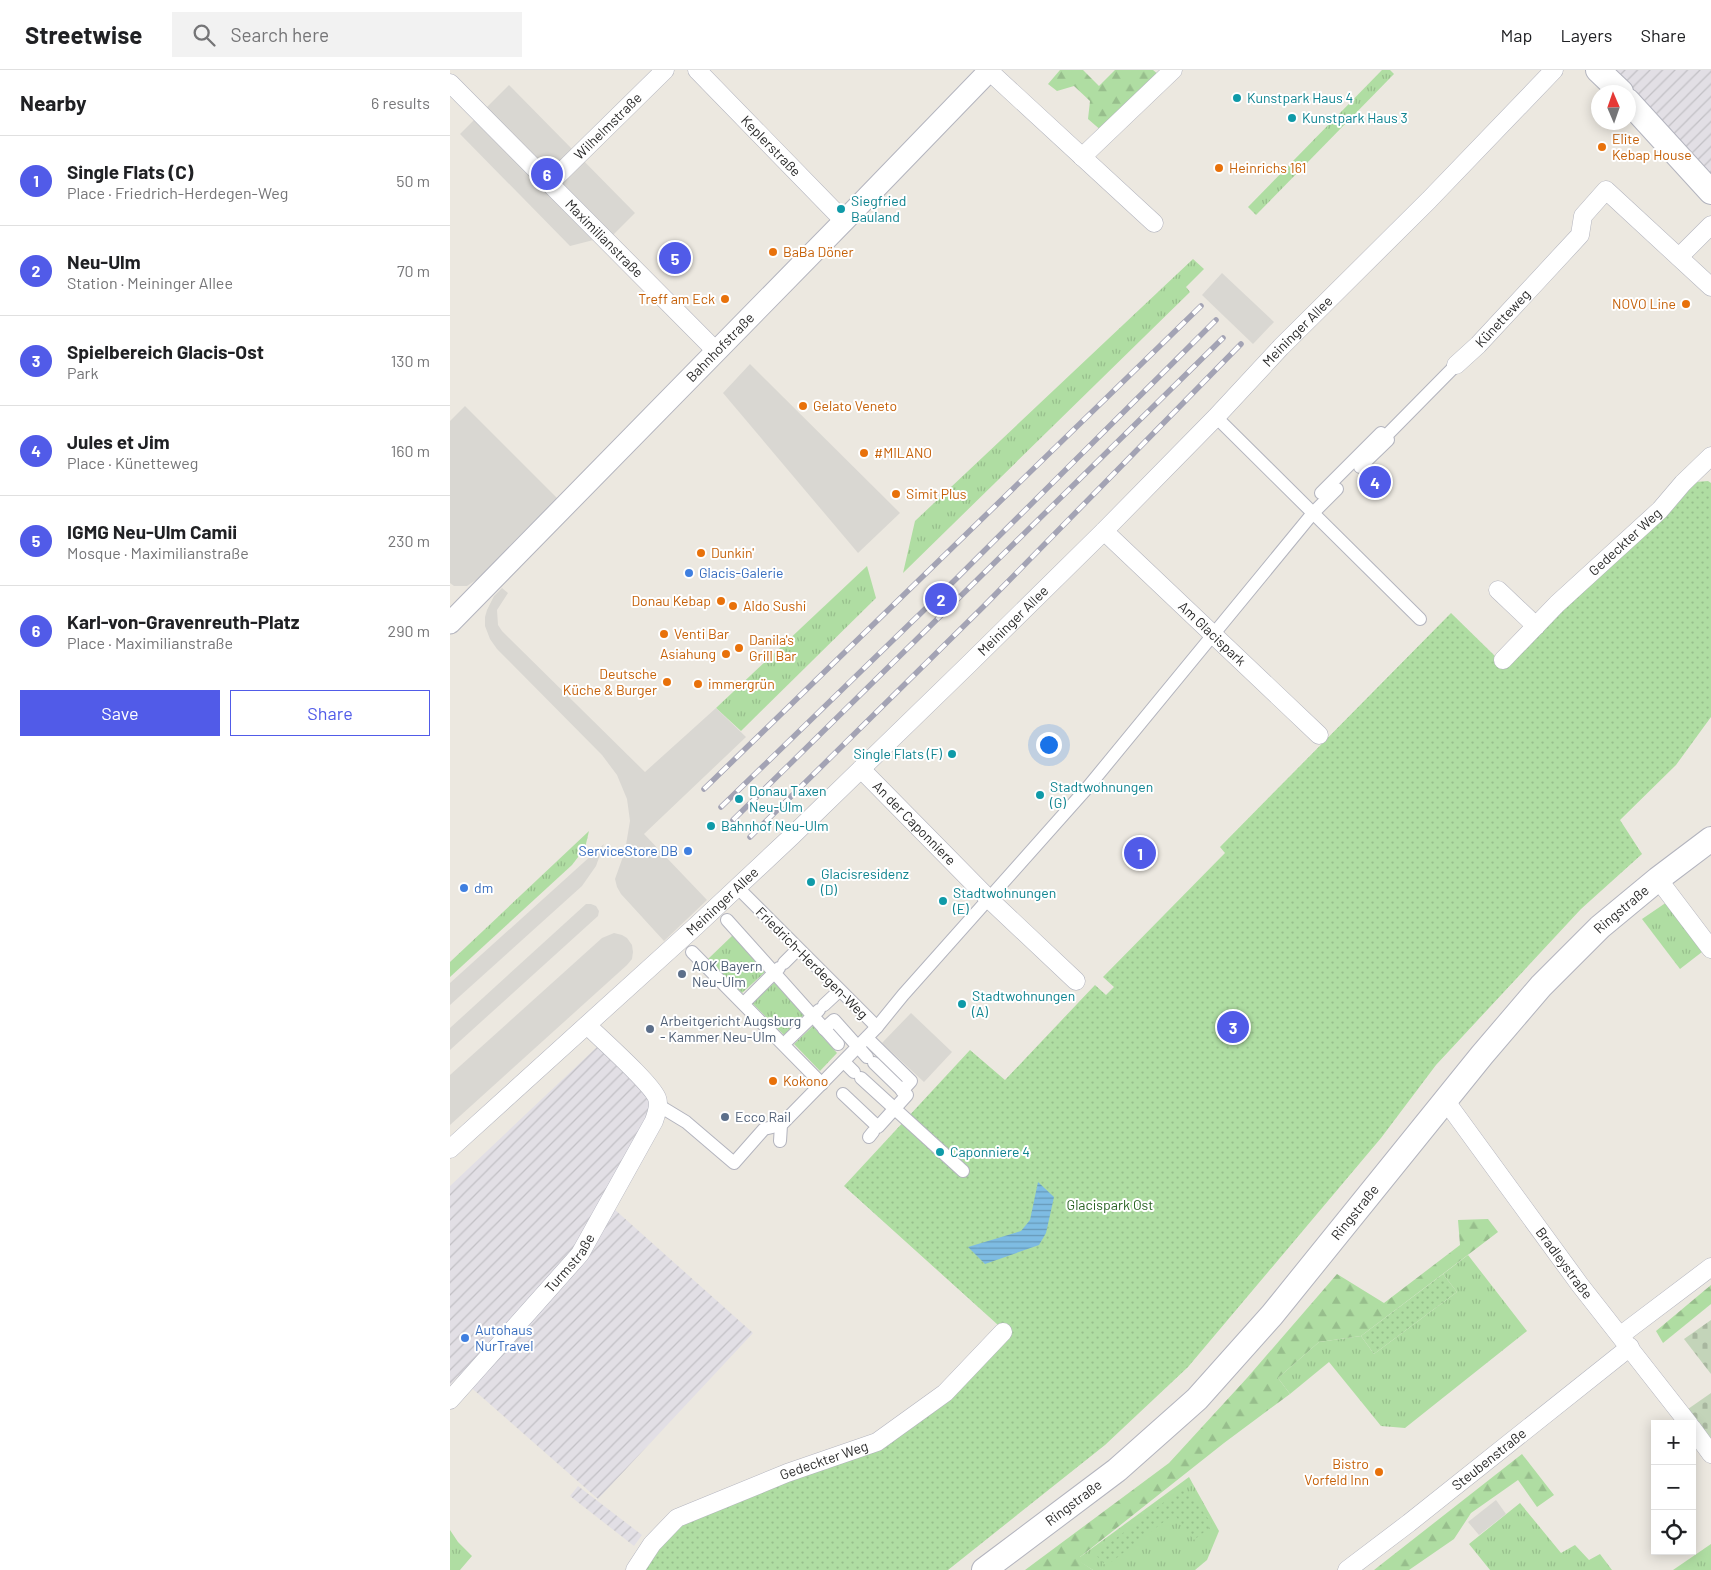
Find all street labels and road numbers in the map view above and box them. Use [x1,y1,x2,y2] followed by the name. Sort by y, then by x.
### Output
[570,89,645,163] street label: Wilhelmstraße
[738,111,805,180] street label: Keplerstraße
[562,195,647,281] street label: Maximilianstraße
[1471,286,1533,351] street label: Künetteweg
[1258,292,1336,370] street label: Meininger Allee
[682,309,757,385] street label: Bahnhofstraße
[1585,504,1665,579] street label: Gedeckter Weg
[974,582,1051,659] street label: Meininger Allee
[1175,597,1250,669] street label: Am Glacispark
[870,777,960,868] street label: An der Caponniere
[682,863,761,939] street label: Meininger Allee
[1590,881,1652,937] street label: Ringstraße
[753,903,872,1022] street label: Friedrich-Herdegen-Weg
[1327,1181,1382,1243] street label: Ringstraße
[1533,1224,1597,1302] street label: Bradleystraße
[541,1230,598,1296] street label: Turmstraße
[1448,1424,1529,1494] street label: Steubenstraße
[777,1437,870,1483] street label: Gedeckter Weg
[1042,1476,1105,1529] street label: Ringstraße

